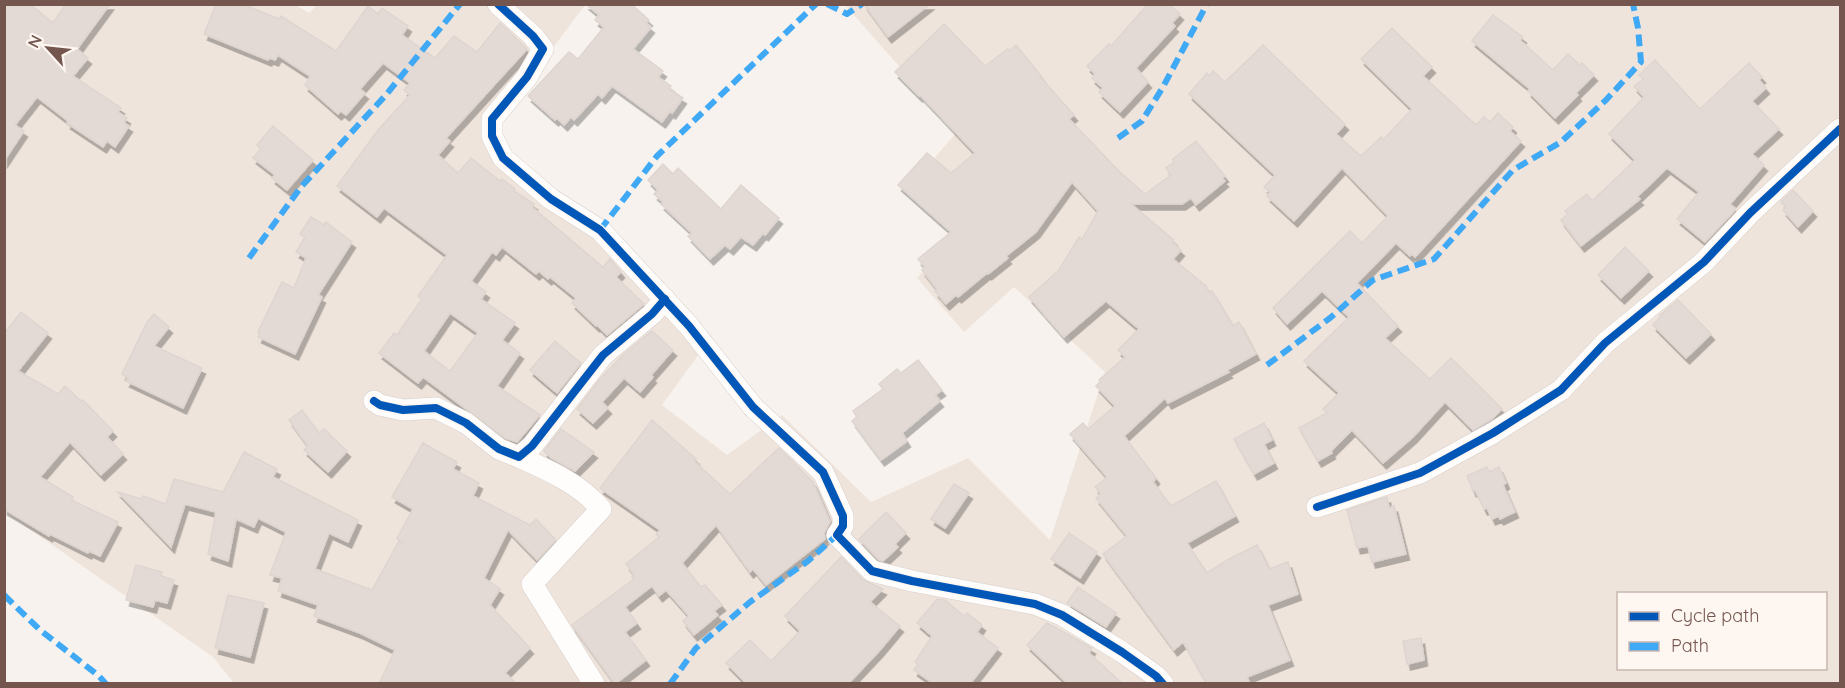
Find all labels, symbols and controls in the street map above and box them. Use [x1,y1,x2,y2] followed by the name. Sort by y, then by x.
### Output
[18,18,78,78] north arrow
[23,31,46,51] text: N
[1617,592,1827,670] legend
[1671,604,1759,627] text: Cycle path
[1671,634,1709,657] text: Path

